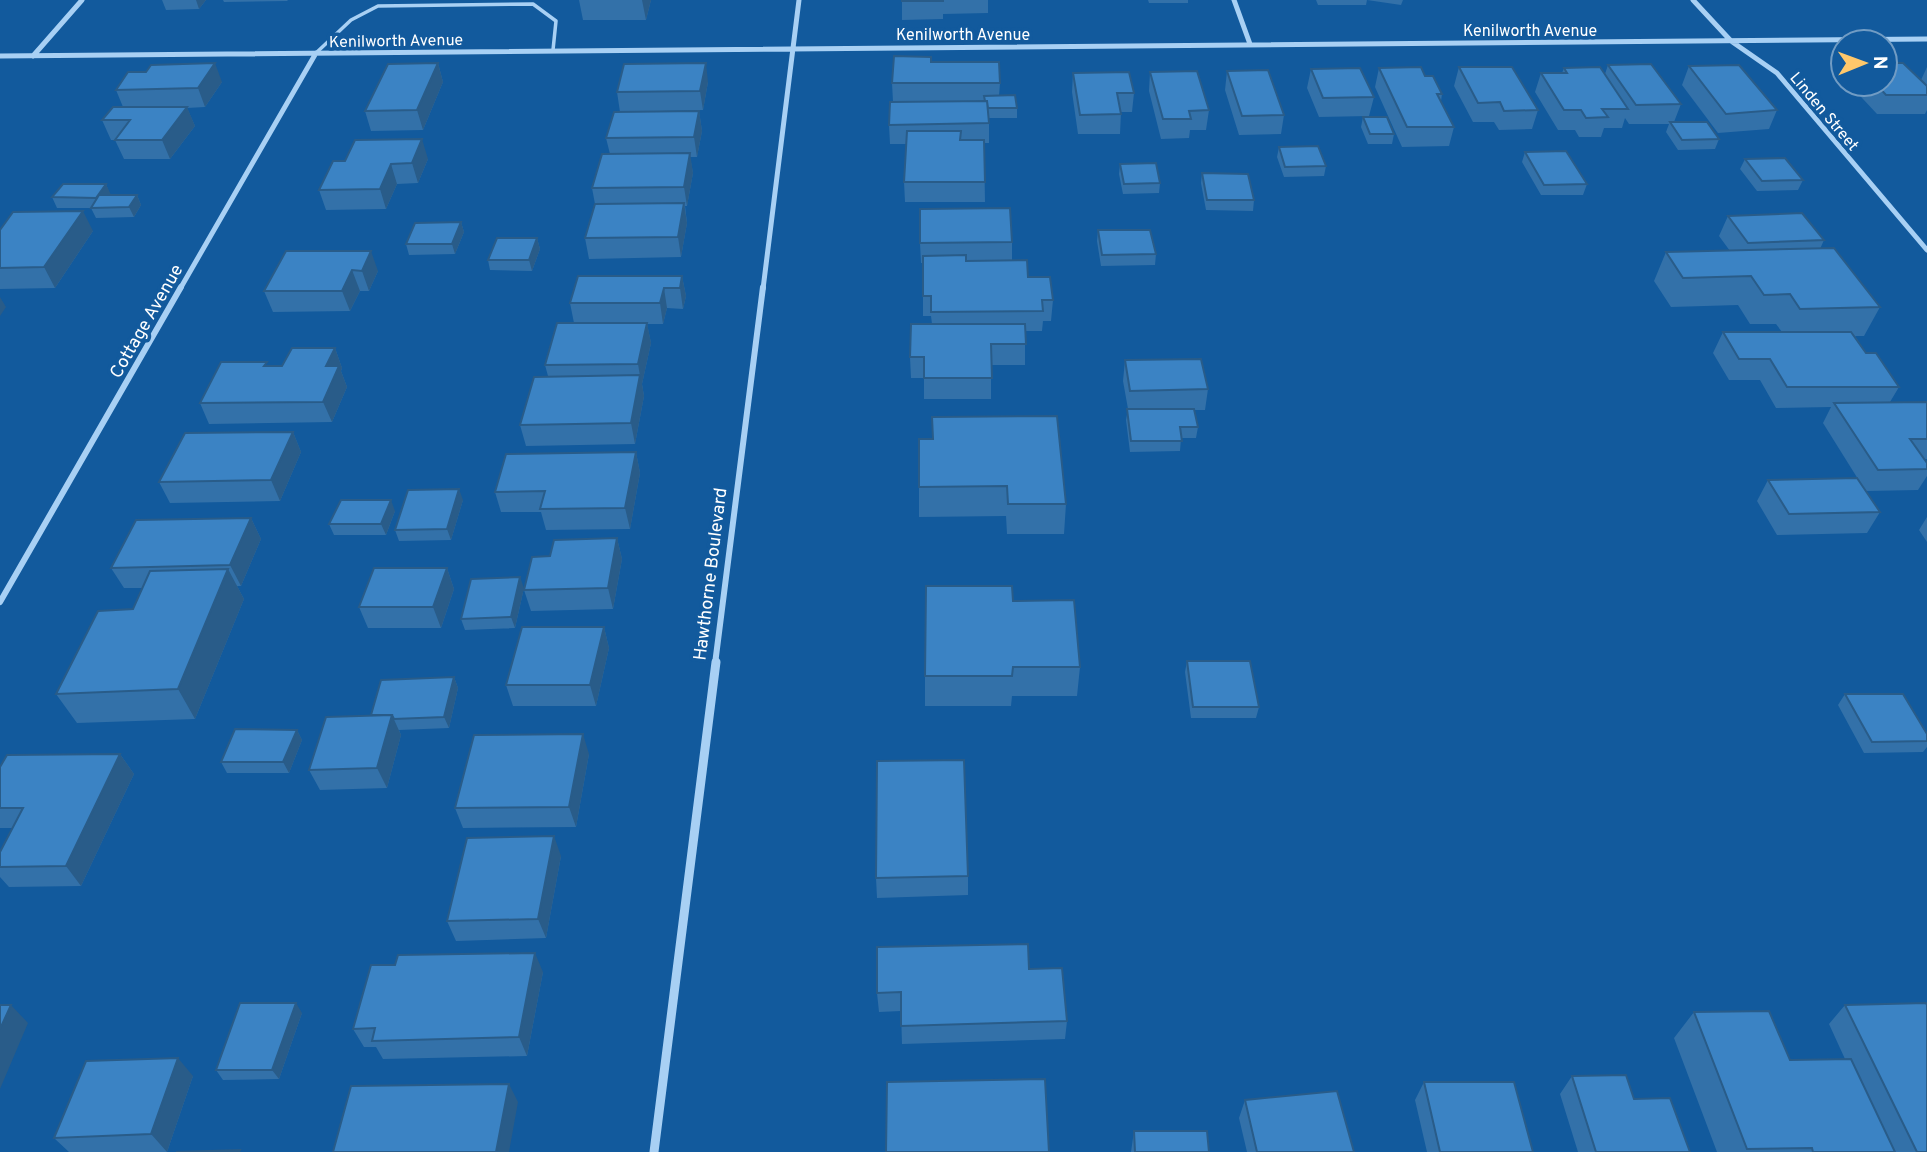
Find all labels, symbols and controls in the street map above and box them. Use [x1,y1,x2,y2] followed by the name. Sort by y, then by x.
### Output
[1463,22,1597,42] street label: Kenilworth Avenue
[896,26,1030,46] street label: Kenilworth Avenue
[1829,28,1899,98] north arrow
[329,31,463,53] street label: Kenilworth Avenue
[1867,56,1891,70] text: N
[1785,69,1862,156] street label: Linden Street
[105,261,189,383] street label: Cottage Avenue
[689,486,733,662] street label: Hawthorne Boulevard

